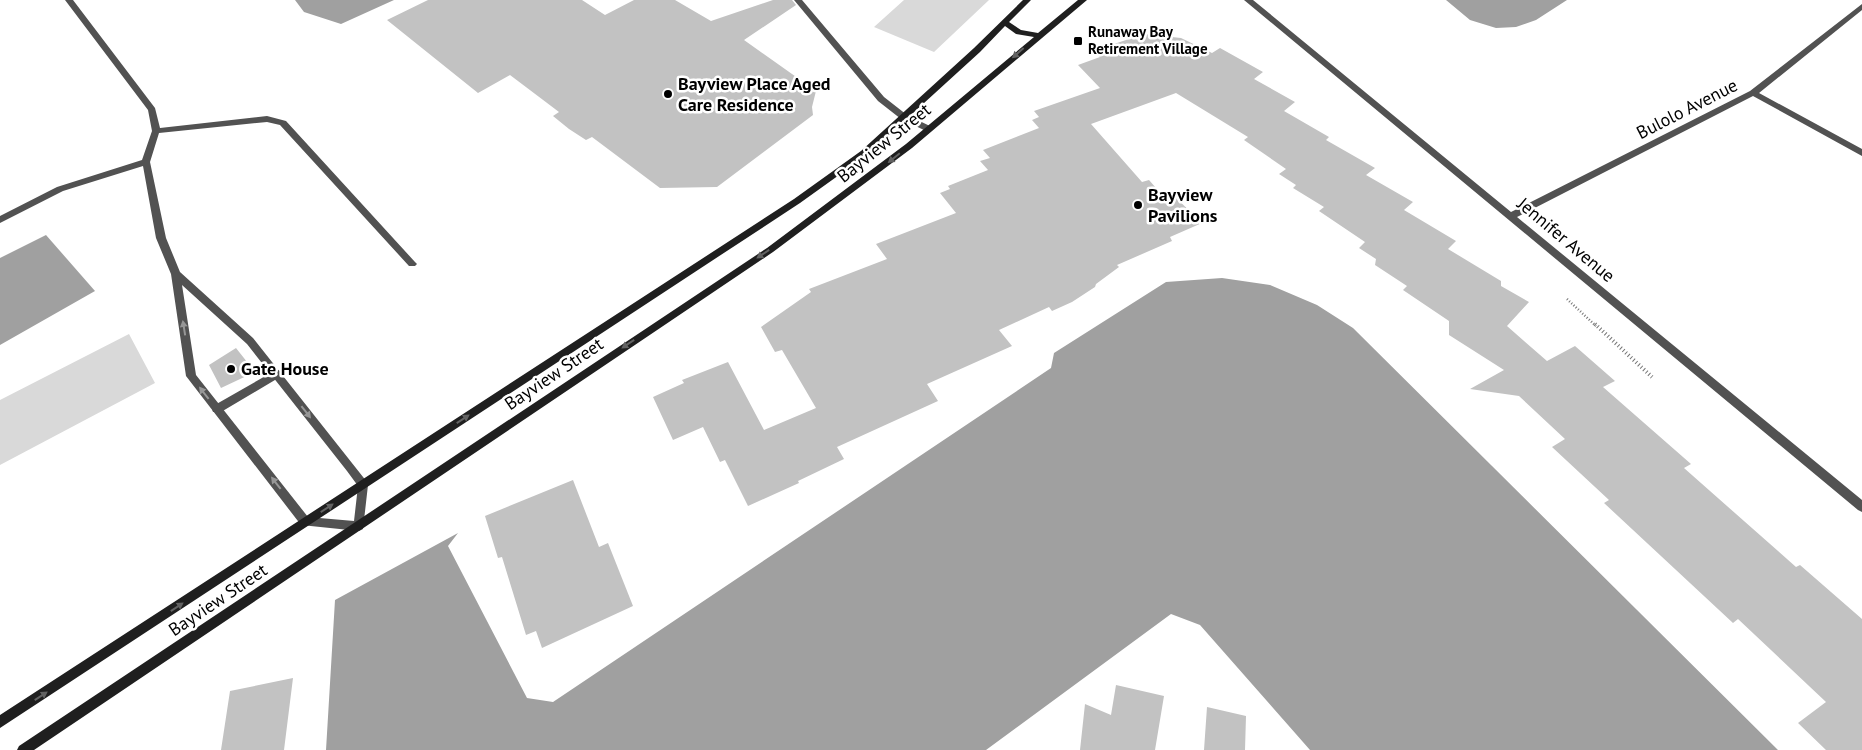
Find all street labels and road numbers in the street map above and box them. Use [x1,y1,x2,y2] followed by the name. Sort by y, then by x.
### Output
[1632,73,1741,144] street label: Bulolo Avenue
[832,98,935,187] street label: Bayview Street
[1512,192,1620,287] street label: Jennifer Avenue
[500,332,607,415] street label: Bayview Street
[164,558,271,641] street label: Bayview Street

